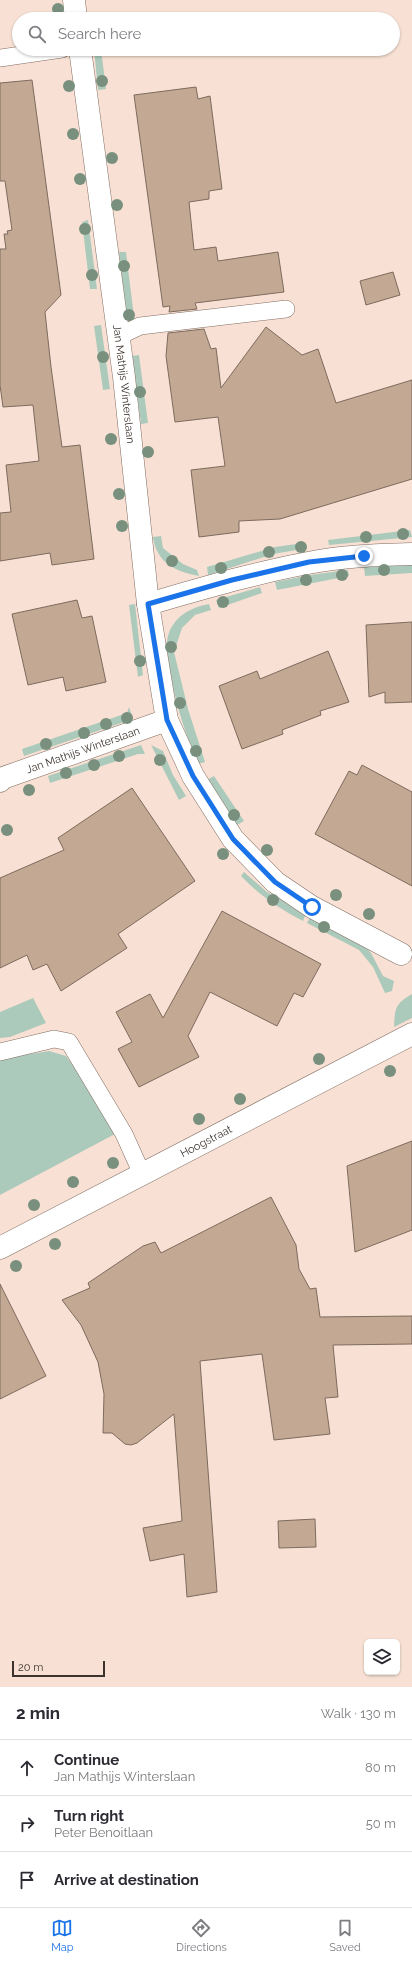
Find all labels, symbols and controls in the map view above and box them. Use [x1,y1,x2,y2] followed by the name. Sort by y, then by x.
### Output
[12,12,400,56] search box
[26,23,48,45] icon: search
[58,25,141,43] text: Search here
[111,324,138,444] street label: Jan Mathijs Winterslaan
[355,547,373,565] route end
[24,724,142,776] street label: Jan Mathijs Winterslaan
[303,898,321,916] route start
[178,1122,234,1160] street label: Hoogstraat
[364,1639,400,1675] map controls
[364,1639,400,1675] button: layers
[12,1659,105,1678] scale bar
[18,1661,43,1674] text: 20 m
[16,1703,60,1723] text: 2 min
[321,1706,396,1721] text: Walk · 130 m
[54,1751,119,1769] text: Continue
[16,1757,38,1779] icon: ahead
[365,1760,396,1775] text: 80 m
[54,1769,195,1784] text: Jan Mathijs Winterslaan
[54,1807,124,1825] text: Turn right
[16,1813,38,1835] icon: right
[366,1816,396,1831] text: 50 m
[54,1825,153,1840] text: Peter Benoitlaan
[16,1869,38,1891] icon: arrive
[54,1871,199,1889] text: Arrive at destination
[51,1917,74,1954] tab: Map
[176,1917,227,1954] tab: Directions
[329,1917,361,1954] tab: Saved

